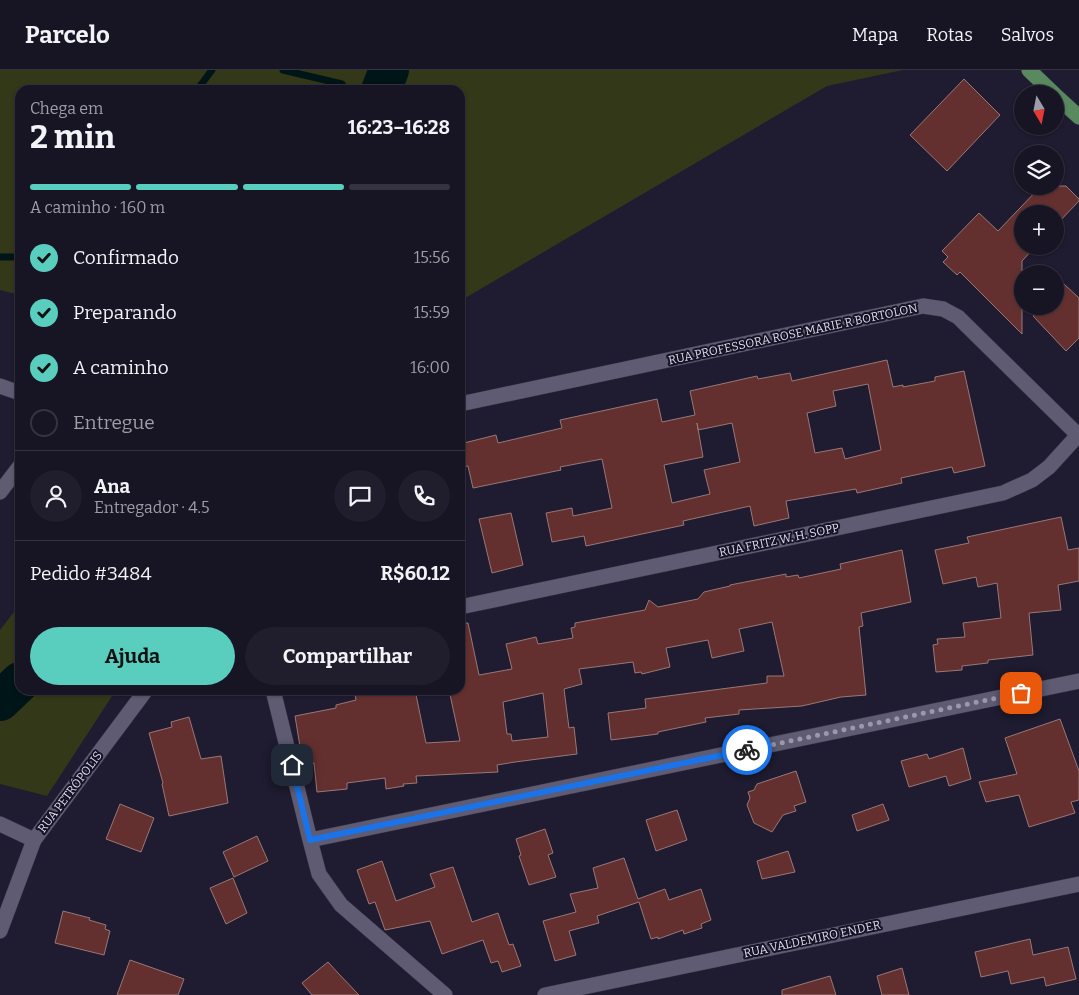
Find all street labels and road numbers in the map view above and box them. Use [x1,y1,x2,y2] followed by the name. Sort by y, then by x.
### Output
[667,301,920,367] street label: RUA PROFESSORA ROSE MARIE R BORTOLON
[718,520,840,560] street label: RUA FRITZ W. H. SOPP
[34,748,105,835] street label: RUA PETRÓPOLIS
[742,918,882,960] street label: RUA VALDEMIRO ENDER

